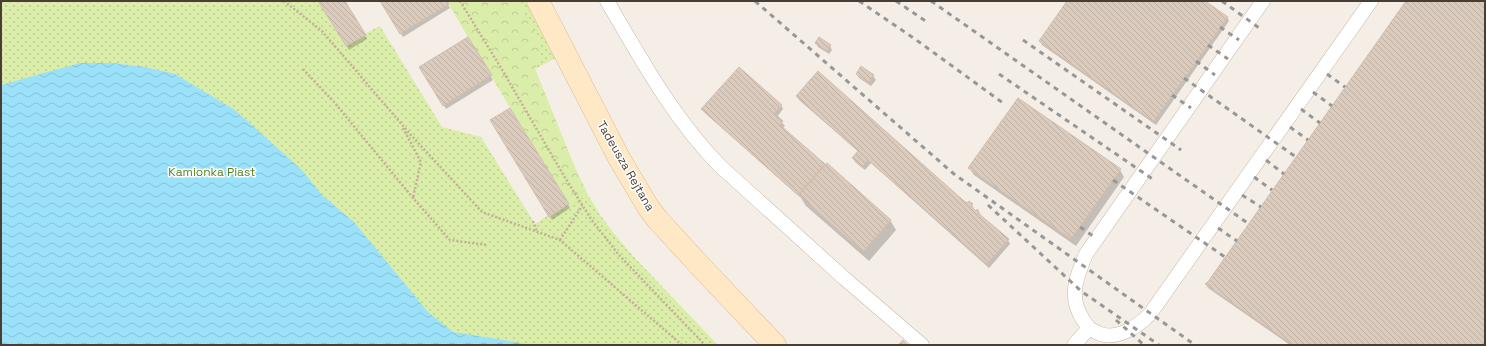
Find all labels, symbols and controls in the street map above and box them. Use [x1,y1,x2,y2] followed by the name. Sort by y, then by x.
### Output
[594,118,658,214] street label: Tadeusza Rejtana
[168,164,256,180] park label: Kamionka Piast

